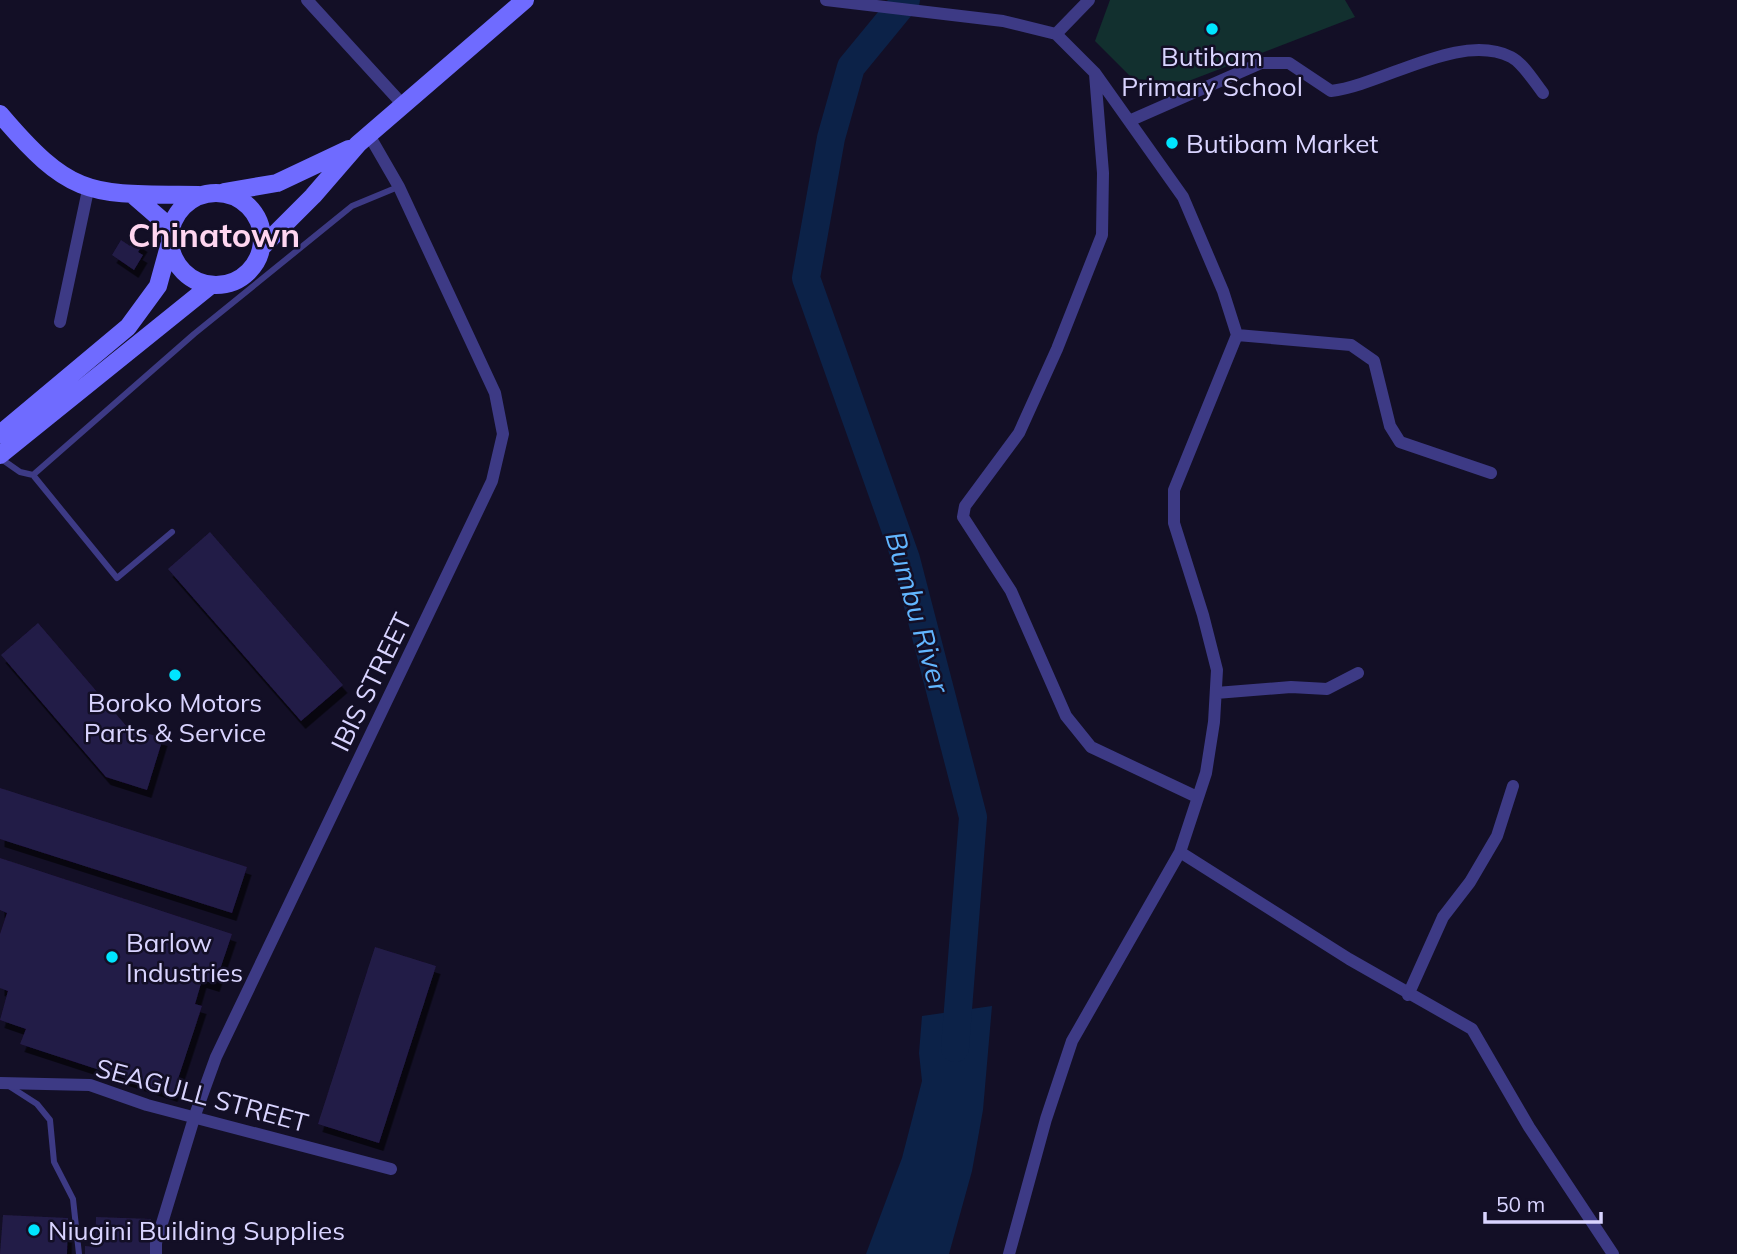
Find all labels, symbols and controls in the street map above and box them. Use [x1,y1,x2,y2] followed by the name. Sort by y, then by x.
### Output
[1204,21,1220,37] marker: Butibam Primary School
[1121,40,1303,103] place label: Butibam Primary School
[1186,127,1378,160] place label: Butibam Market
[1164,135,1180,151] marker: Butibam Market
[128,214,300,255] district label: Chinatown
[878,527,958,698] water label: Bumbu River
[323,607,419,756] street label: IBIS STREET
[167,667,183,683] marker: Boroko Motors Parts & Service
[84,686,266,749] place label: Boroko Motors Parts & Service
[126,926,243,989] place label: Barlow Industries
[104,949,120,965] marker: Barlow Industries
[92,1051,312,1139] street label: SEAGULL STREET
[1485,1180,1600,1224] scale bar
[1496,1191,1545,1217] text: 50 m
[48,1214,345,1247] place label: Niugini Building Supplies
[26,1222,42,1238] marker: Niugini Building Supplies

